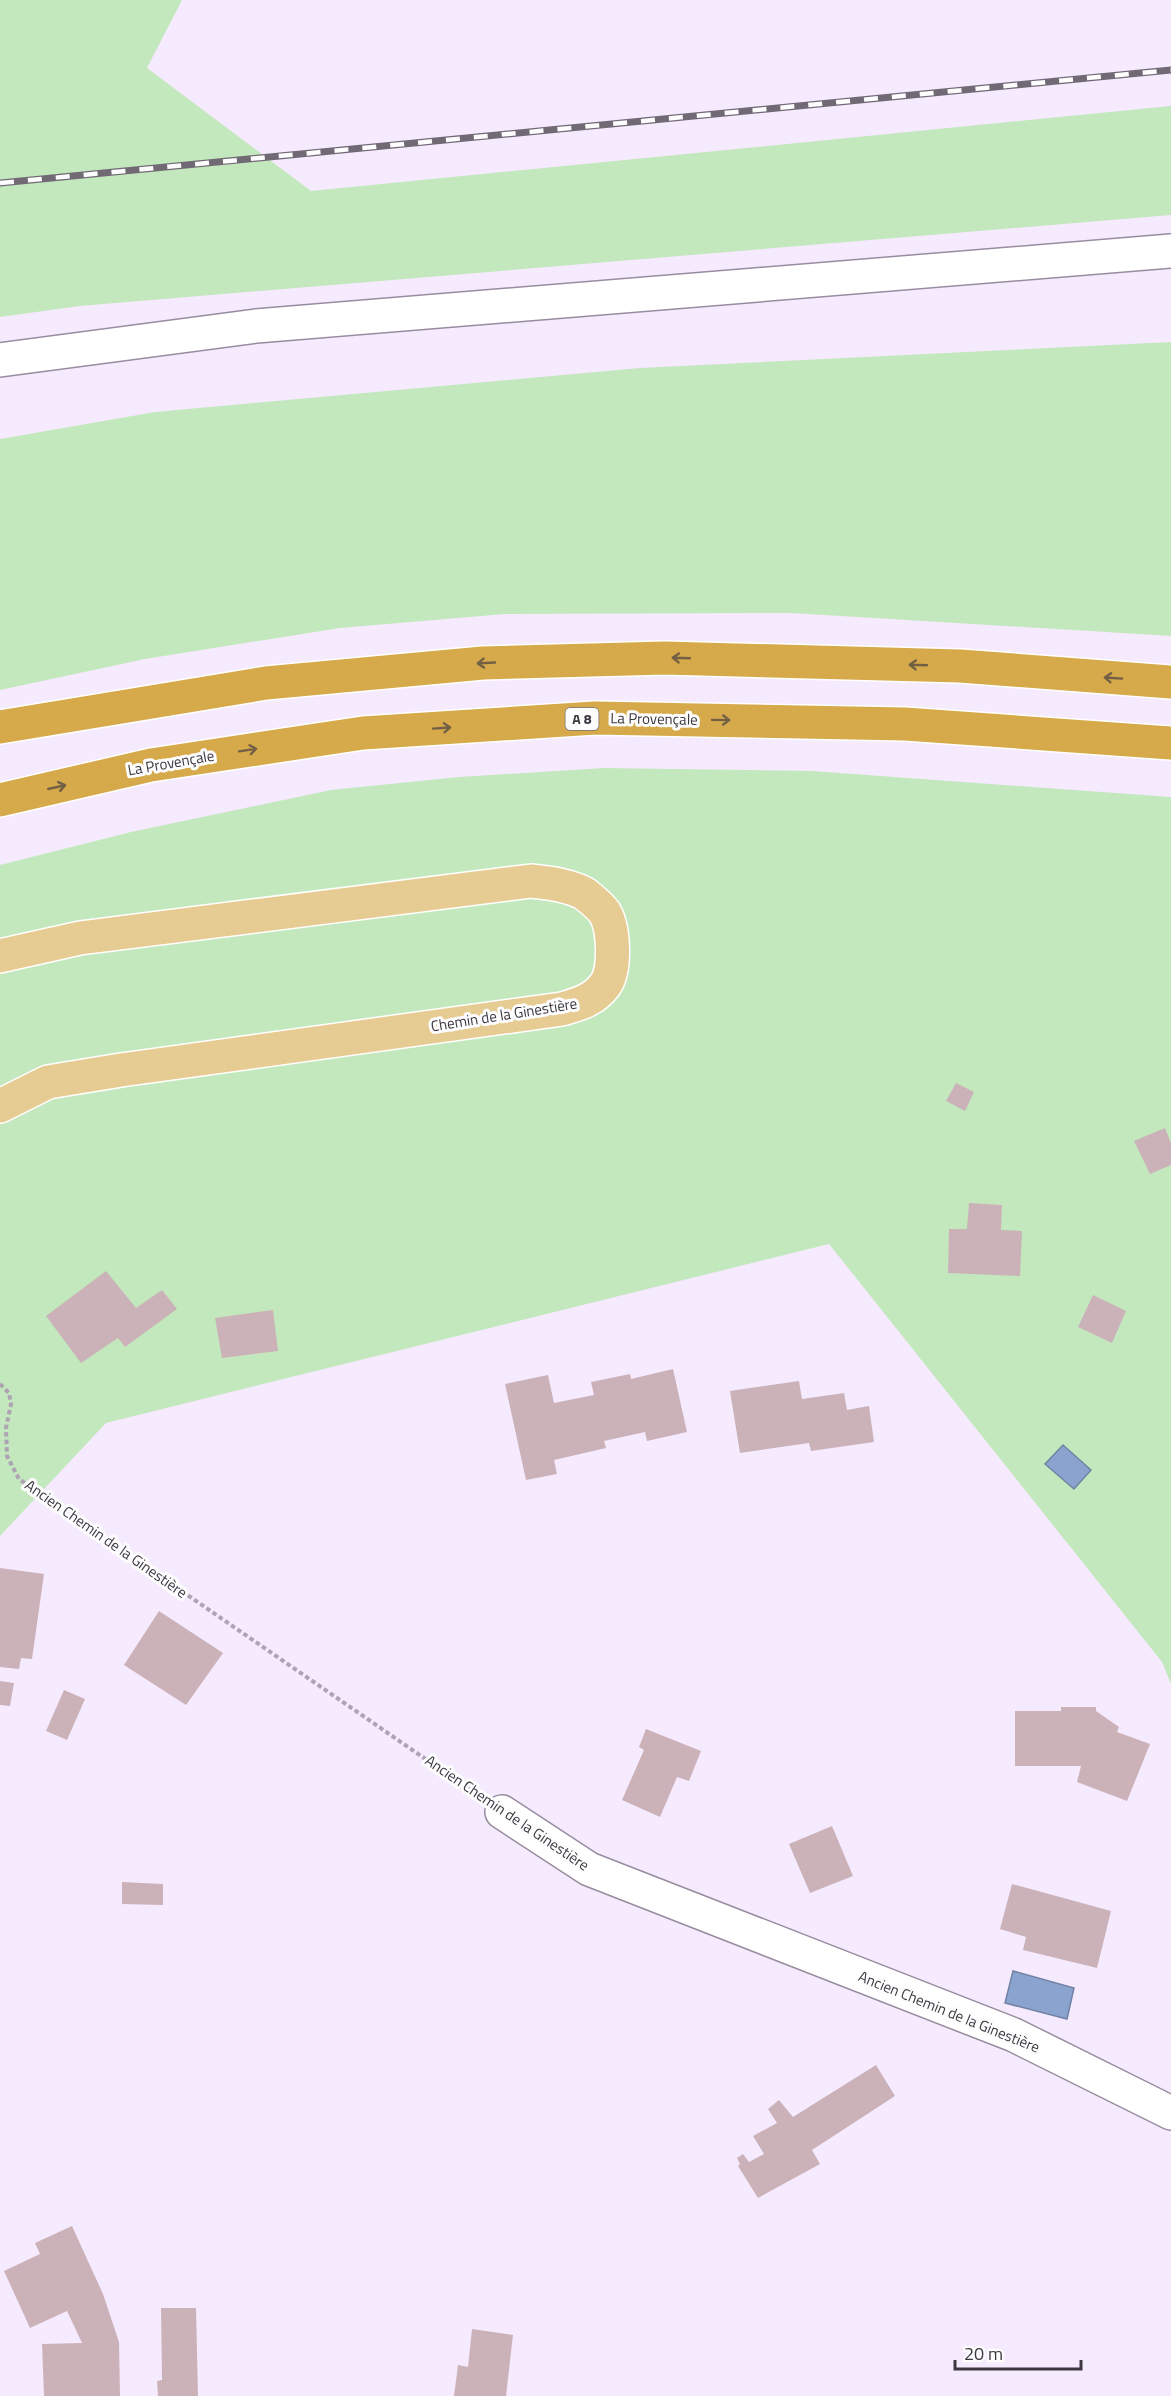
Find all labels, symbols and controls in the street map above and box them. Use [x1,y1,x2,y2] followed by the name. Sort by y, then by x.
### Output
[672,652,692,664] one-way arrow
[477,658,497,669] one-way arrow
[909,659,929,670] one-way arrow
[1103,672,1123,683] one-way arrow
[610,706,698,731] street label: La Provençale
[566,708,598,730] road number: A 8
[710,715,730,726] one-way arrow
[431,722,451,733] one-way arrow
[126,744,216,781] street label: La Provençale
[238,745,258,756] one-way arrow
[47,781,66,792] one-way arrow
[429,992,579,1037] street label: Chemin de la Ginestière
[20,1474,192,1604] street label: Ancien Chemin de la Ginestière
[421,1749,594,1876] street label: Ancien Chemin de la Ginestière
[855,1965,1043,2058] street label: Ancien Chemin de la Ginestière
[955,2333,1081,2371] scale bar
[964,2340,1003,2367] text: 20 m

